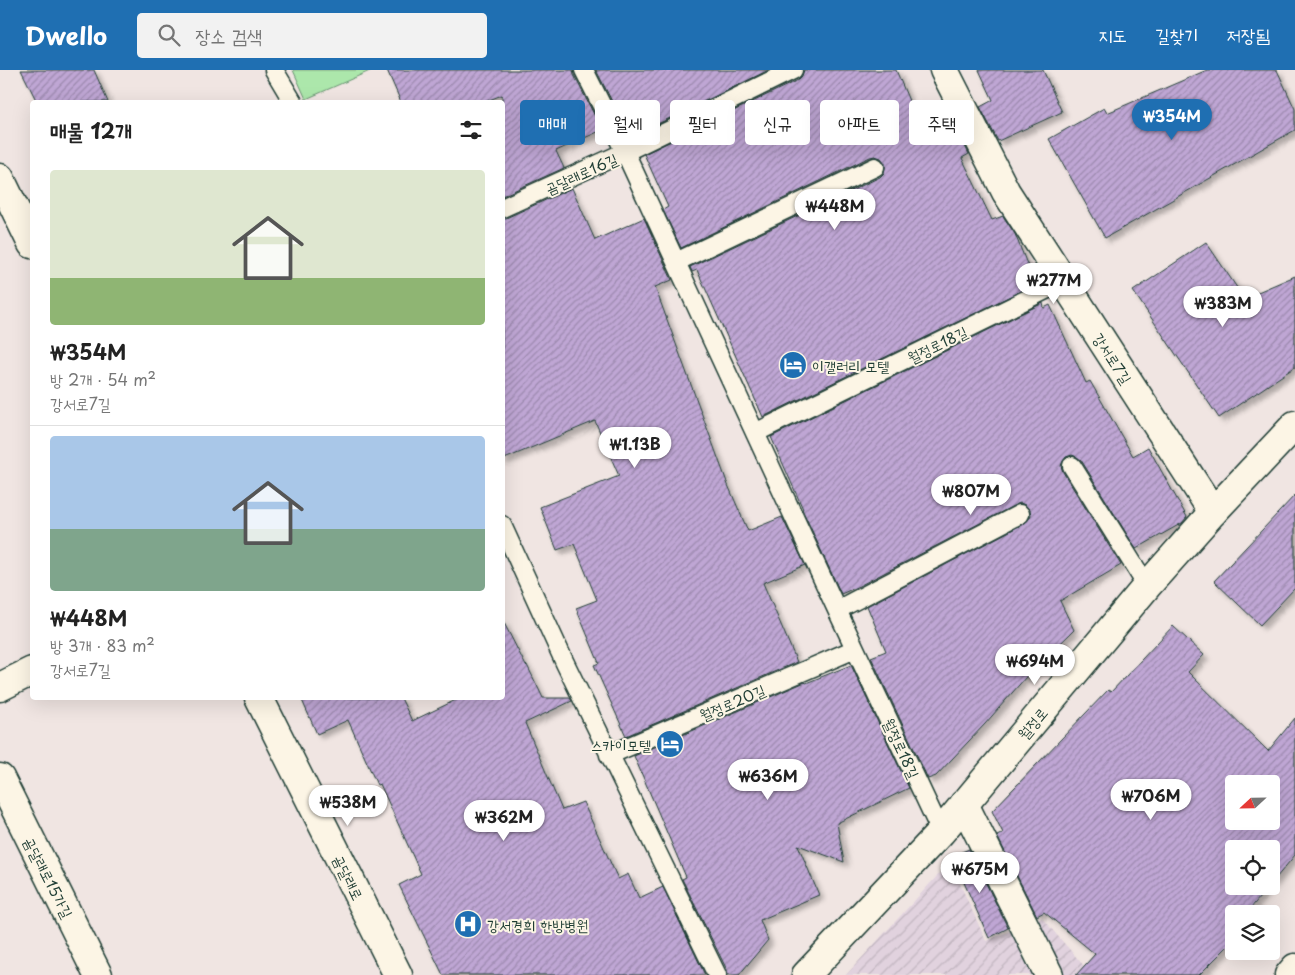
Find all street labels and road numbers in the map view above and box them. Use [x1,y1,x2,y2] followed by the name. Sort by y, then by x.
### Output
[541,147,621,199] street label: 곰달래로16길
[903,320,971,368] street label: 월정로18길
[1088,328,1138,388] street label: 강서로7길
[695,678,769,726] street label: 월정로20길
[1012,702,1052,744] street label: 월정로
[878,714,926,782] street label: 월정로18길
[19,832,79,922] street label: 곰달래로15가길
[328,850,370,904] street label: 곰달래로

